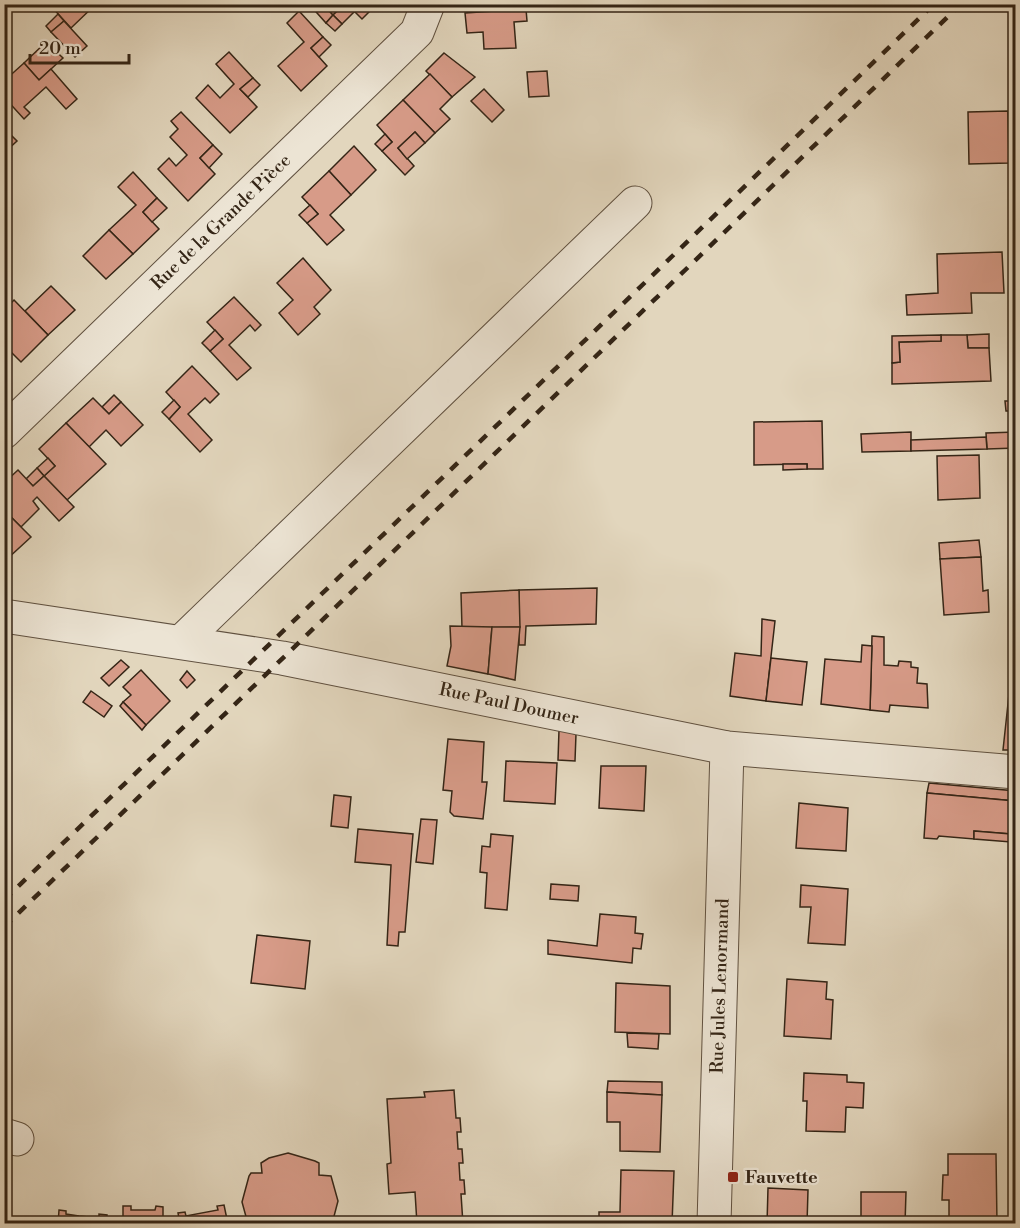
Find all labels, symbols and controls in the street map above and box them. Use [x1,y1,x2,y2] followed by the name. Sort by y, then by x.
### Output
[30,27,129,65] scale bar
[39,37,81,60] text: 20 m
[146,149,296,295] street label: Rue de la Grande Pièce
[437,678,581,730] street label: Rue Paul Doumer
[705,897,735,1074] street label: Rue Jules Lenormand
[745,1166,818,1189] place label: Fauvette
[726,1170,740,1184] marker: Fauvette

